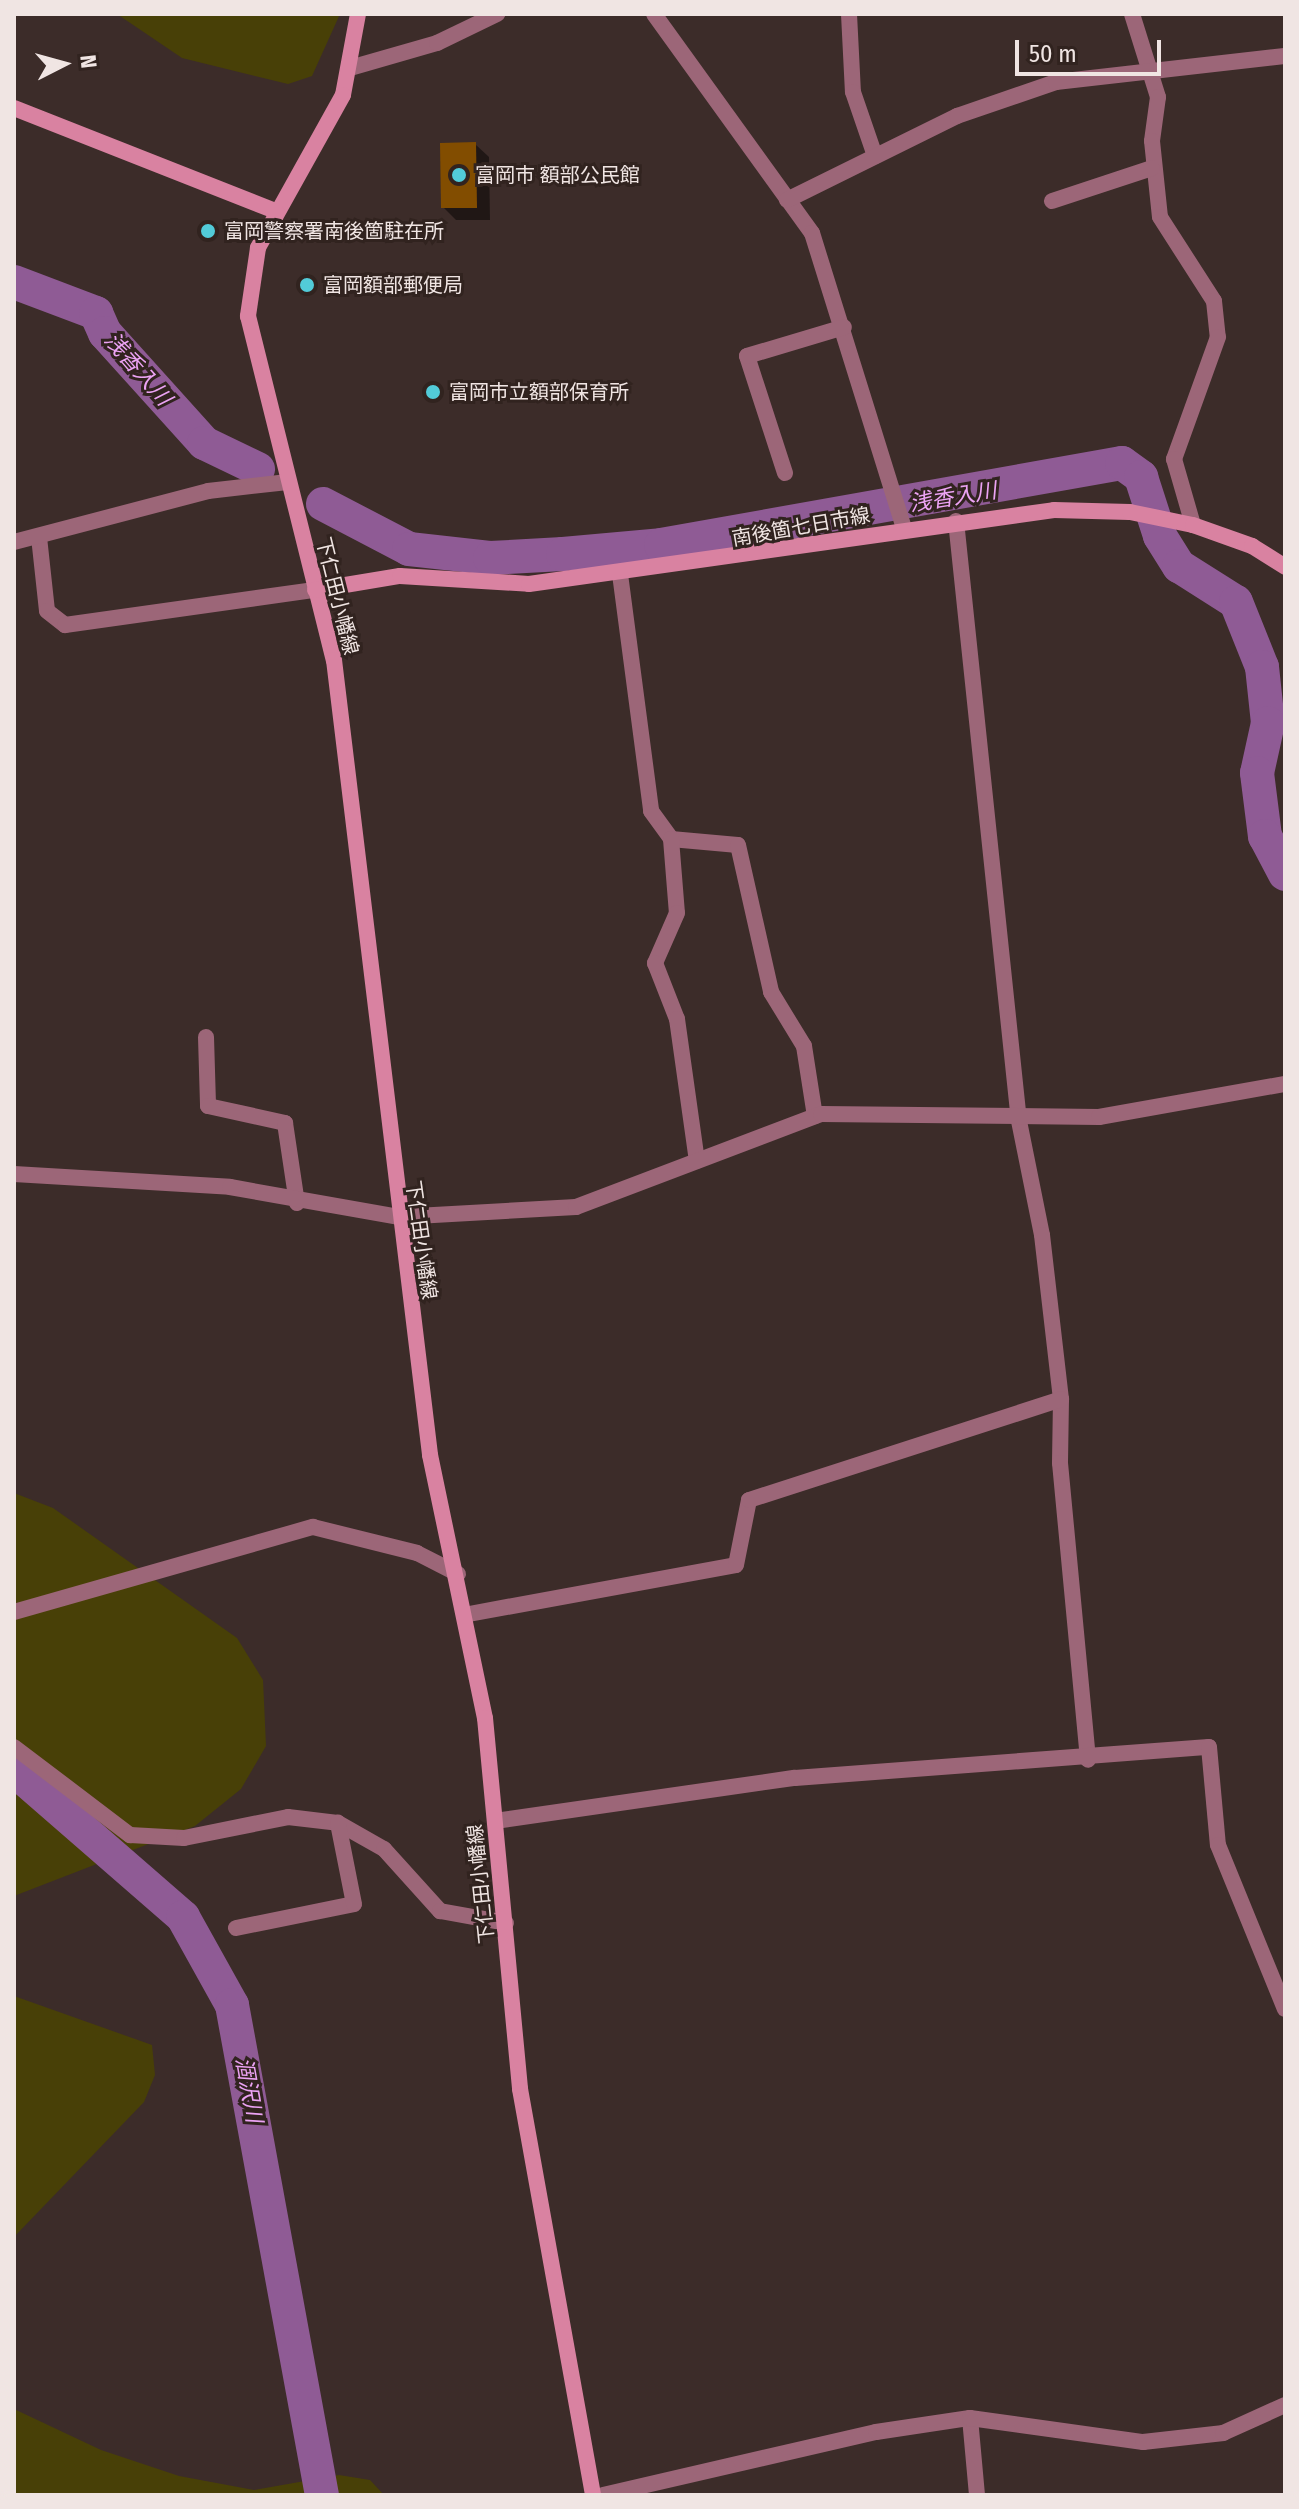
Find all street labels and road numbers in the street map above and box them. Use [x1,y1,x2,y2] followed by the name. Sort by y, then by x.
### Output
[730,503,872,551] street label: 南後箇七日市線
[311,535,363,657] street label: 下仁田小幡線
[401,1179,441,1301] street label: 下仁田小幡線
[463,1823,499,1945] street label: 下仁田小幡線

